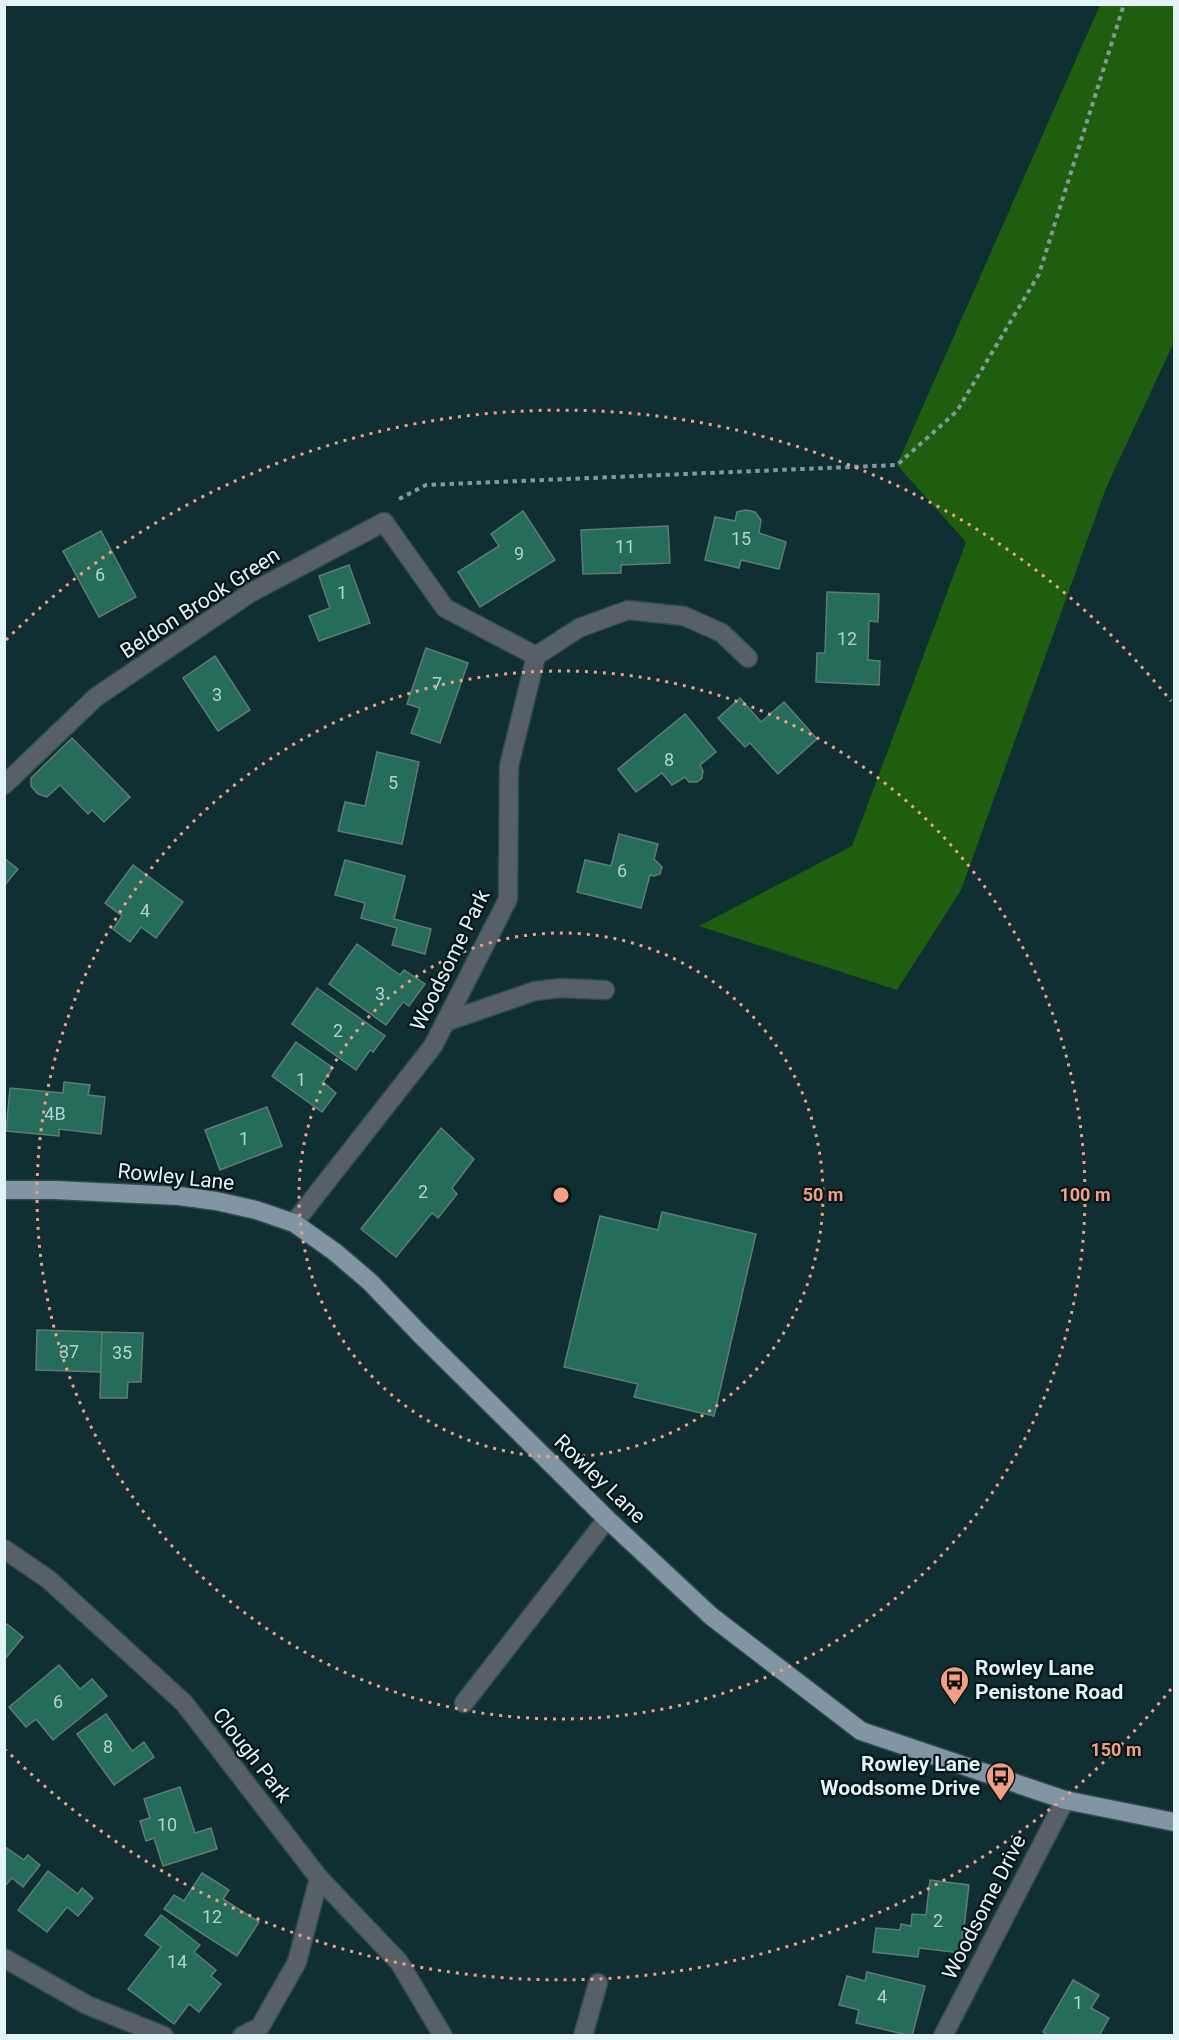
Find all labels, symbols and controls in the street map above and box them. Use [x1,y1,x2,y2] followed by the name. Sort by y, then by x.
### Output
[731,528,751,549] house number: 15
[615,536,635,557] house number: 11
[116,543,284,663] street label: Beldon Brook Green
[514,543,524,564] house number: 9
[95,564,105,585] house number: 6
[337,582,347,603] house number: 1
[837,628,857,649] house number: 12
[432,673,442,694] house number: 7
[212,684,222,705] house number: 3
[664,749,674,770] house number: 8
[388,772,398,793] house number: 5
[617,860,627,881] house number: 6
[405,885,495,1034] street label: Woodsome Park
[140,900,150,921] house number: 4
[375,983,385,1004] house number: 3
[333,1020,343,1041] house number: 2
[296,1069,306,1090] house number: 1
[44,1103,66,1124] house number: 4B
[239,1128,249,1149] house number: 1
[116,1159,236,1195] street label: Rowley Lane
[418,1181,428,1202] house number: 2
[803,1184,843,1205] text: 50 m
[1059,1184,1111,1205] text: 100 m
[551,1185,571,1205] centre of rings
[59,1341,79,1362] house number: 37
[112,1342,132,1363] house number: 35
[549,1430,651,1528] street label: Rowley Lane
[975,1656,1123,1704] place label: Rowley Lane Penistone Road
[938,1664,970,1706] bus stop icon: Rowley Lane Penistone Road
[53,1691,63,1712] house number: 6
[208,1703,297,1807] street label: Clough Park
[103,1736,113,1757] house number: 8
[1090,1739,1142,1760] text: 150 m
[820,1752,980,1800] place label: Rowley Lane Woodsome Drive
[985,1760,1017,1802] bus stop icon: Rowley Lane Woodsome Drive
[157,1814,177,1835] house number: 10
[937,1831,1031,1983] street label: Woodsome Drive
[202,1906,222,1927] house number: 12
[933,1910,943,1931] house number: 2
[167,1951,187,1972] house number: 14
[877,1986,887,2007] house number: 4
[1073,1992,1083,2013] house number: 1

